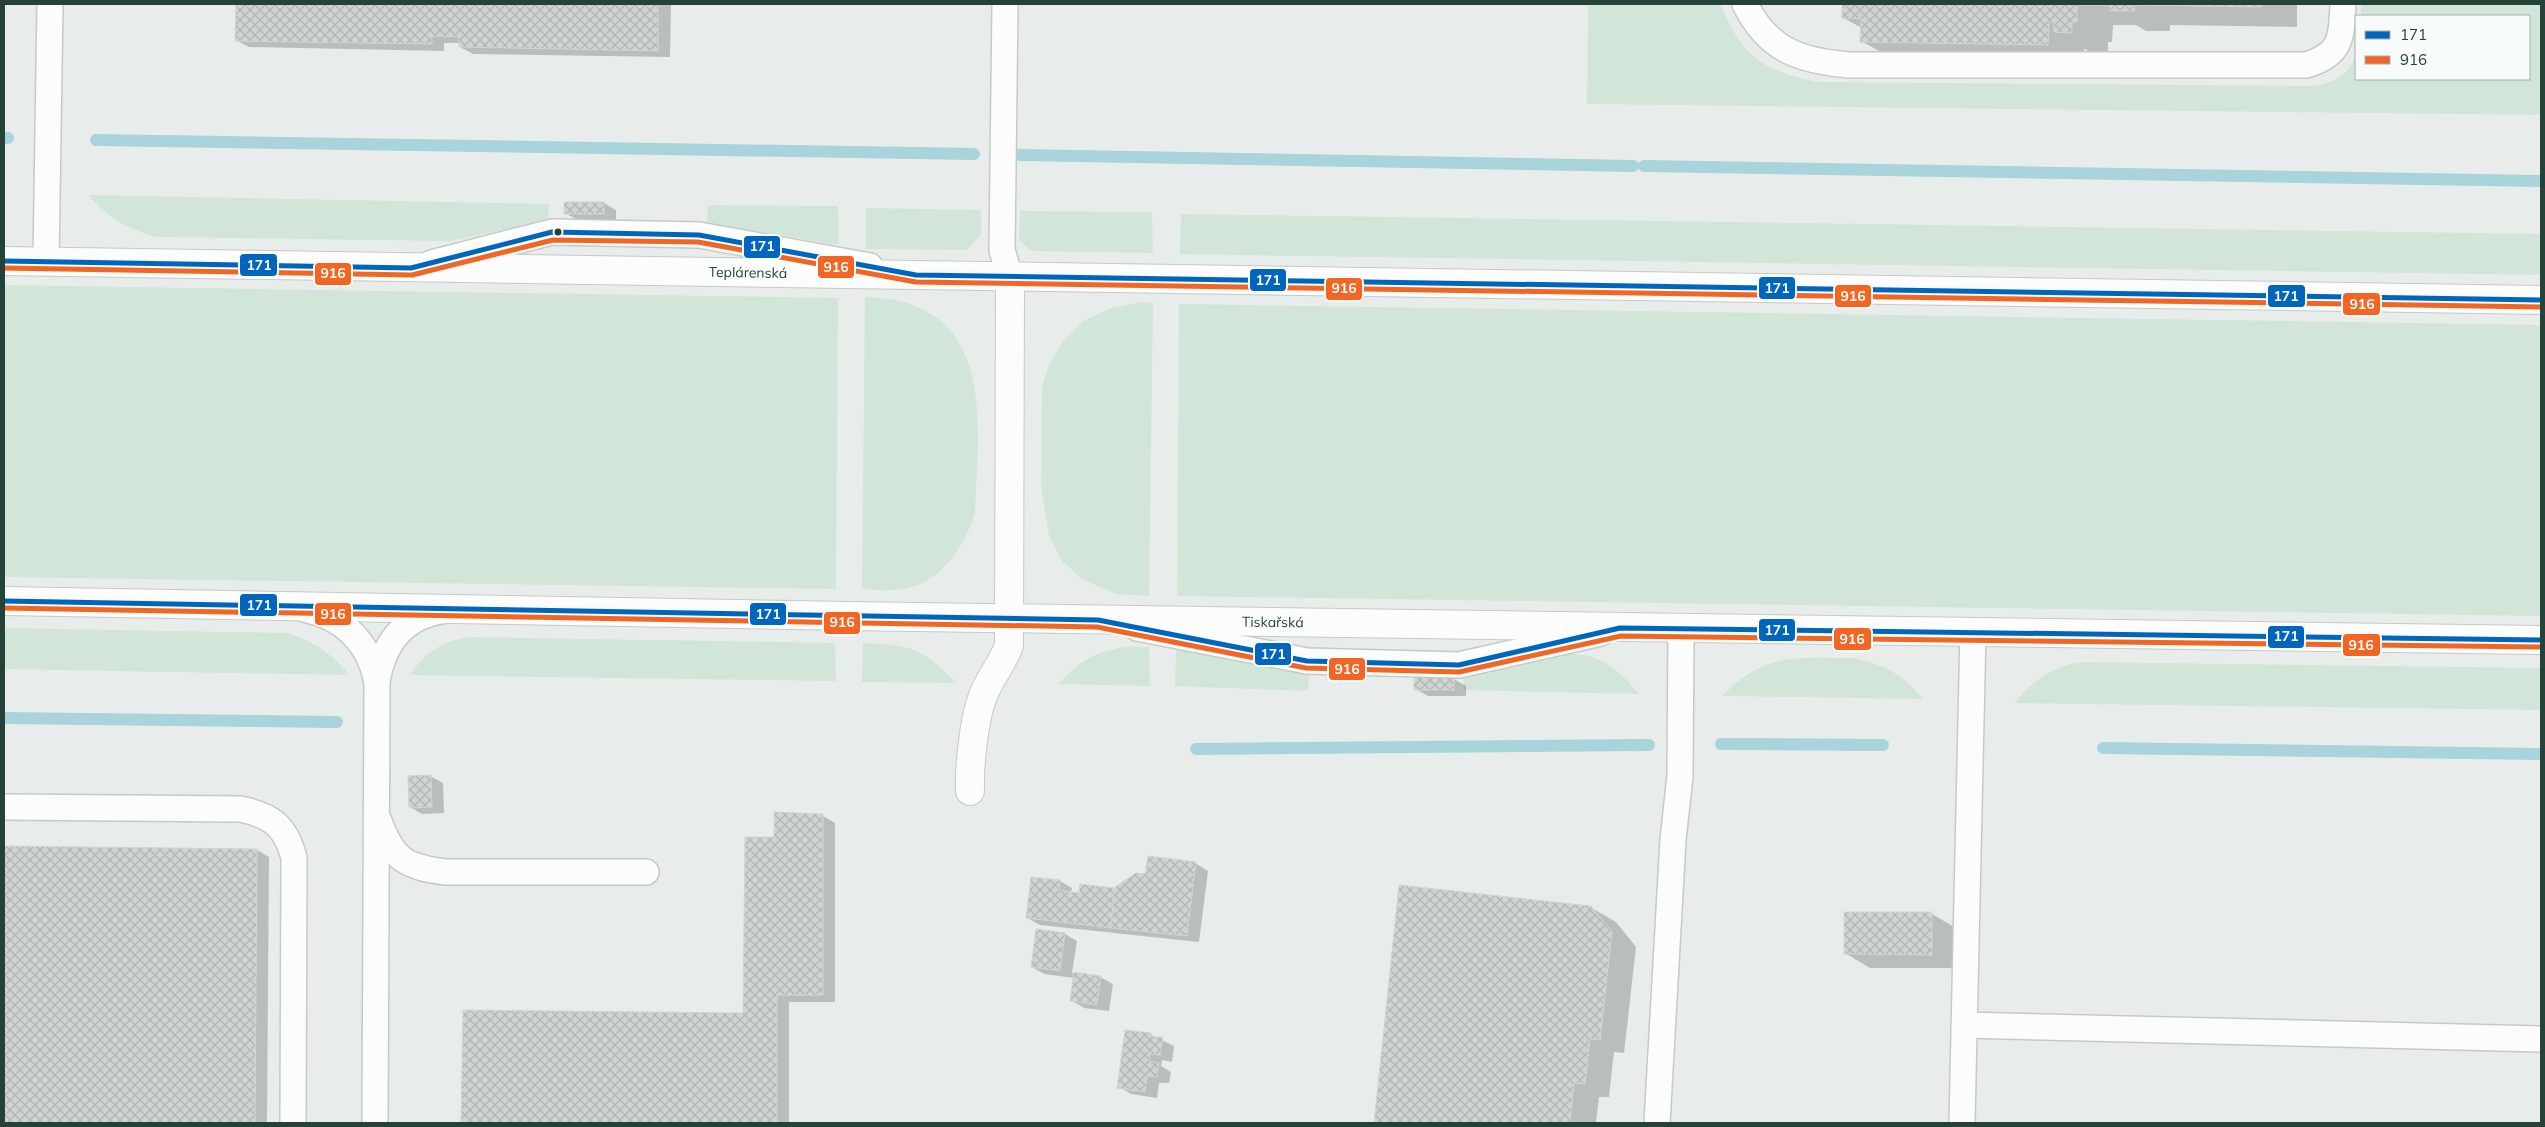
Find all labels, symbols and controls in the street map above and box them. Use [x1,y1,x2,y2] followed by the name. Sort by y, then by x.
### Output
[2355,15,2530,80] legend
[2400,25,2427,44] text: 171
[2400,50,2427,69] text: 916
[553,227,563,237] unlabelled marker
[743,235,781,259] line badge: 171
[749,237,775,255] text: 171
[239,253,278,277] line badge: 171
[817,255,855,279] line badge: 916
[246,256,272,274] text: 171
[823,258,849,276] text: 916
[314,262,352,286] line badge: 916
[708,263,787,282] street label: Teplárenská
[320,264,346,282] text: 916
[1249,268,1287,292] line badge: 171
[1255,271,1281,289] text: 171
[1758,276,1796,300] line badge: 171
[1325,277,1363,301] line badge: 916
[1331,279,1357,297] text: 916
[1764,279,1790,297] text: 171
[1834,284,1872,308] line badge: 916
[2267,284,2306,308] line badge: 171
[1840,287,1866,305] text: 916
[2273,287,2299,305] text: 171
[2342,292,2381,316] line badge: 916
[2349,295,2375,313] text: 916
[239,593,278,617] line badge: 171
[246,596,272,614] text: 171
[314,602,352,626] line badge: 916
[749,602,787,626] line badge: 171
[320,605,346,623] text: 916
[755,605,781,623] text: 171
[823,611,861,635] line badge: 916
[829,613,855,631] text: 916
[1242,613,1304,631] street label: Tiskařská
[1758,618,1796,642] line badge: 171
[1764,621,1790,639] text: 171
[2267,625,2305,649] line badge: 171
[1833,627,1872,651] line badge: 916
[2273,627,2299,645] text: 171
[1839,630,1865,648] text: 916
[2342,633,2381,657] line badge: 916
[2348,636,2374,654] text: 916
[1254,642,1292,666] line badge: 171
[1260,645,1286,663] text: 171
[1328,657,1366,681] line badge: 916
[1334,660,1360,678] text: 916

